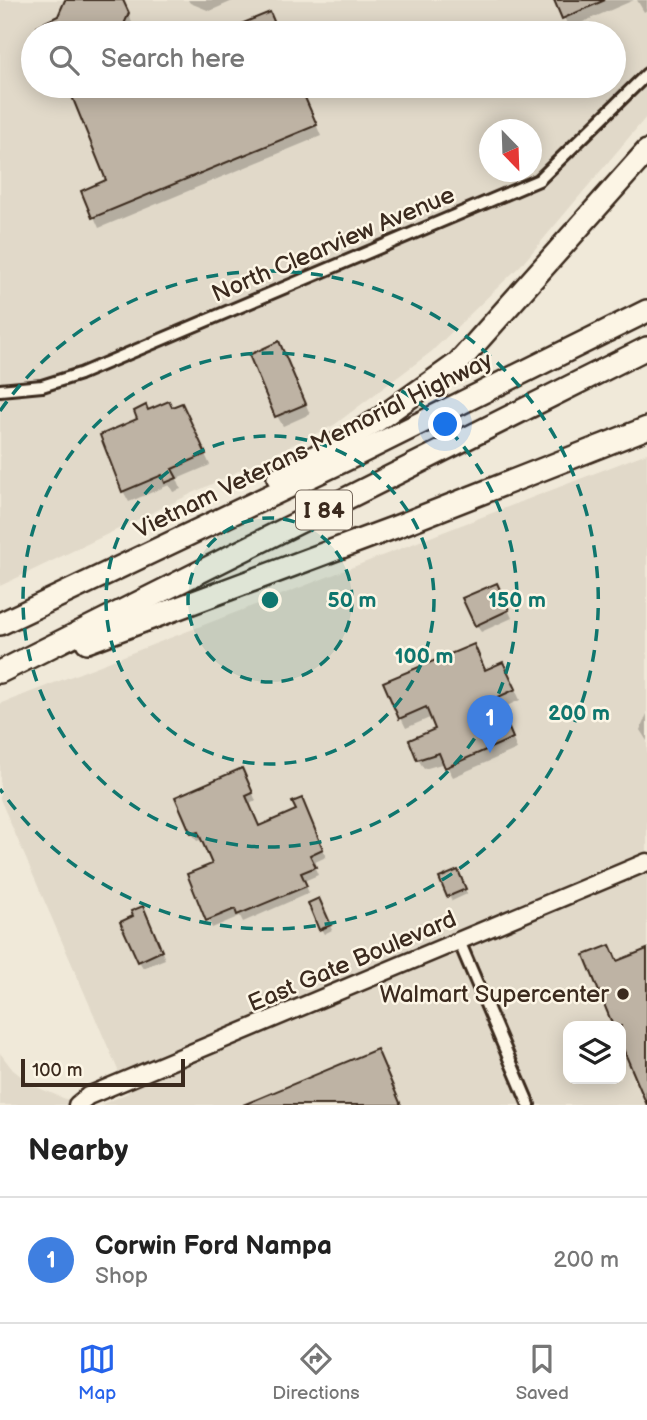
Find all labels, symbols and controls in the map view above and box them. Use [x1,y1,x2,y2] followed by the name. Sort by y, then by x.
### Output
[21,21,626,98] search box
[45,41,83,79] icon: search
[101,44,245,75] text: Search here
[479,119,542,182] north arrow
[207,180,459,309] street label: North Clearview Avenue
[129,346,497,545] street label: Vietnam Veterans Memorial Highway
[428,407,462,441] your location
[296,490,352,530] road number: I 84
[258,588,282,612] centre of rings
[328,588,376,613] text: 50 m
[488,588,546,613] text: 150 m
[395,644,453,669] text: 100 m
[467,695,513,753] pin: 1
[548,701,610,726] text: 200 m
[244,904,461,1018] street label: East Gate Boulevard
[380,980,609,1009] place label: Walmart Supercenter
[615,986,631,1002] marker: Walmart Supercenter
[563,1021,626,1084] map controls
[563,1021,626,1084] button: layers
[21,1056,186,1088] scale bar
[32,1059,83,1082] text: 100 m
[28,1133,128,1169] text: Nearby
[95,1231,332,1262] text: Corwin Ford Nampa
[46,1246,56,1274] text: 1
[553,1246,619,1274] text: 200 m
[95,1262,148,1290] text: Shop
[78,1340,116,1405] tab: Map
[272,1340,360,1405] tab: Directions
[516,1340,569,1405] tab: Saved

